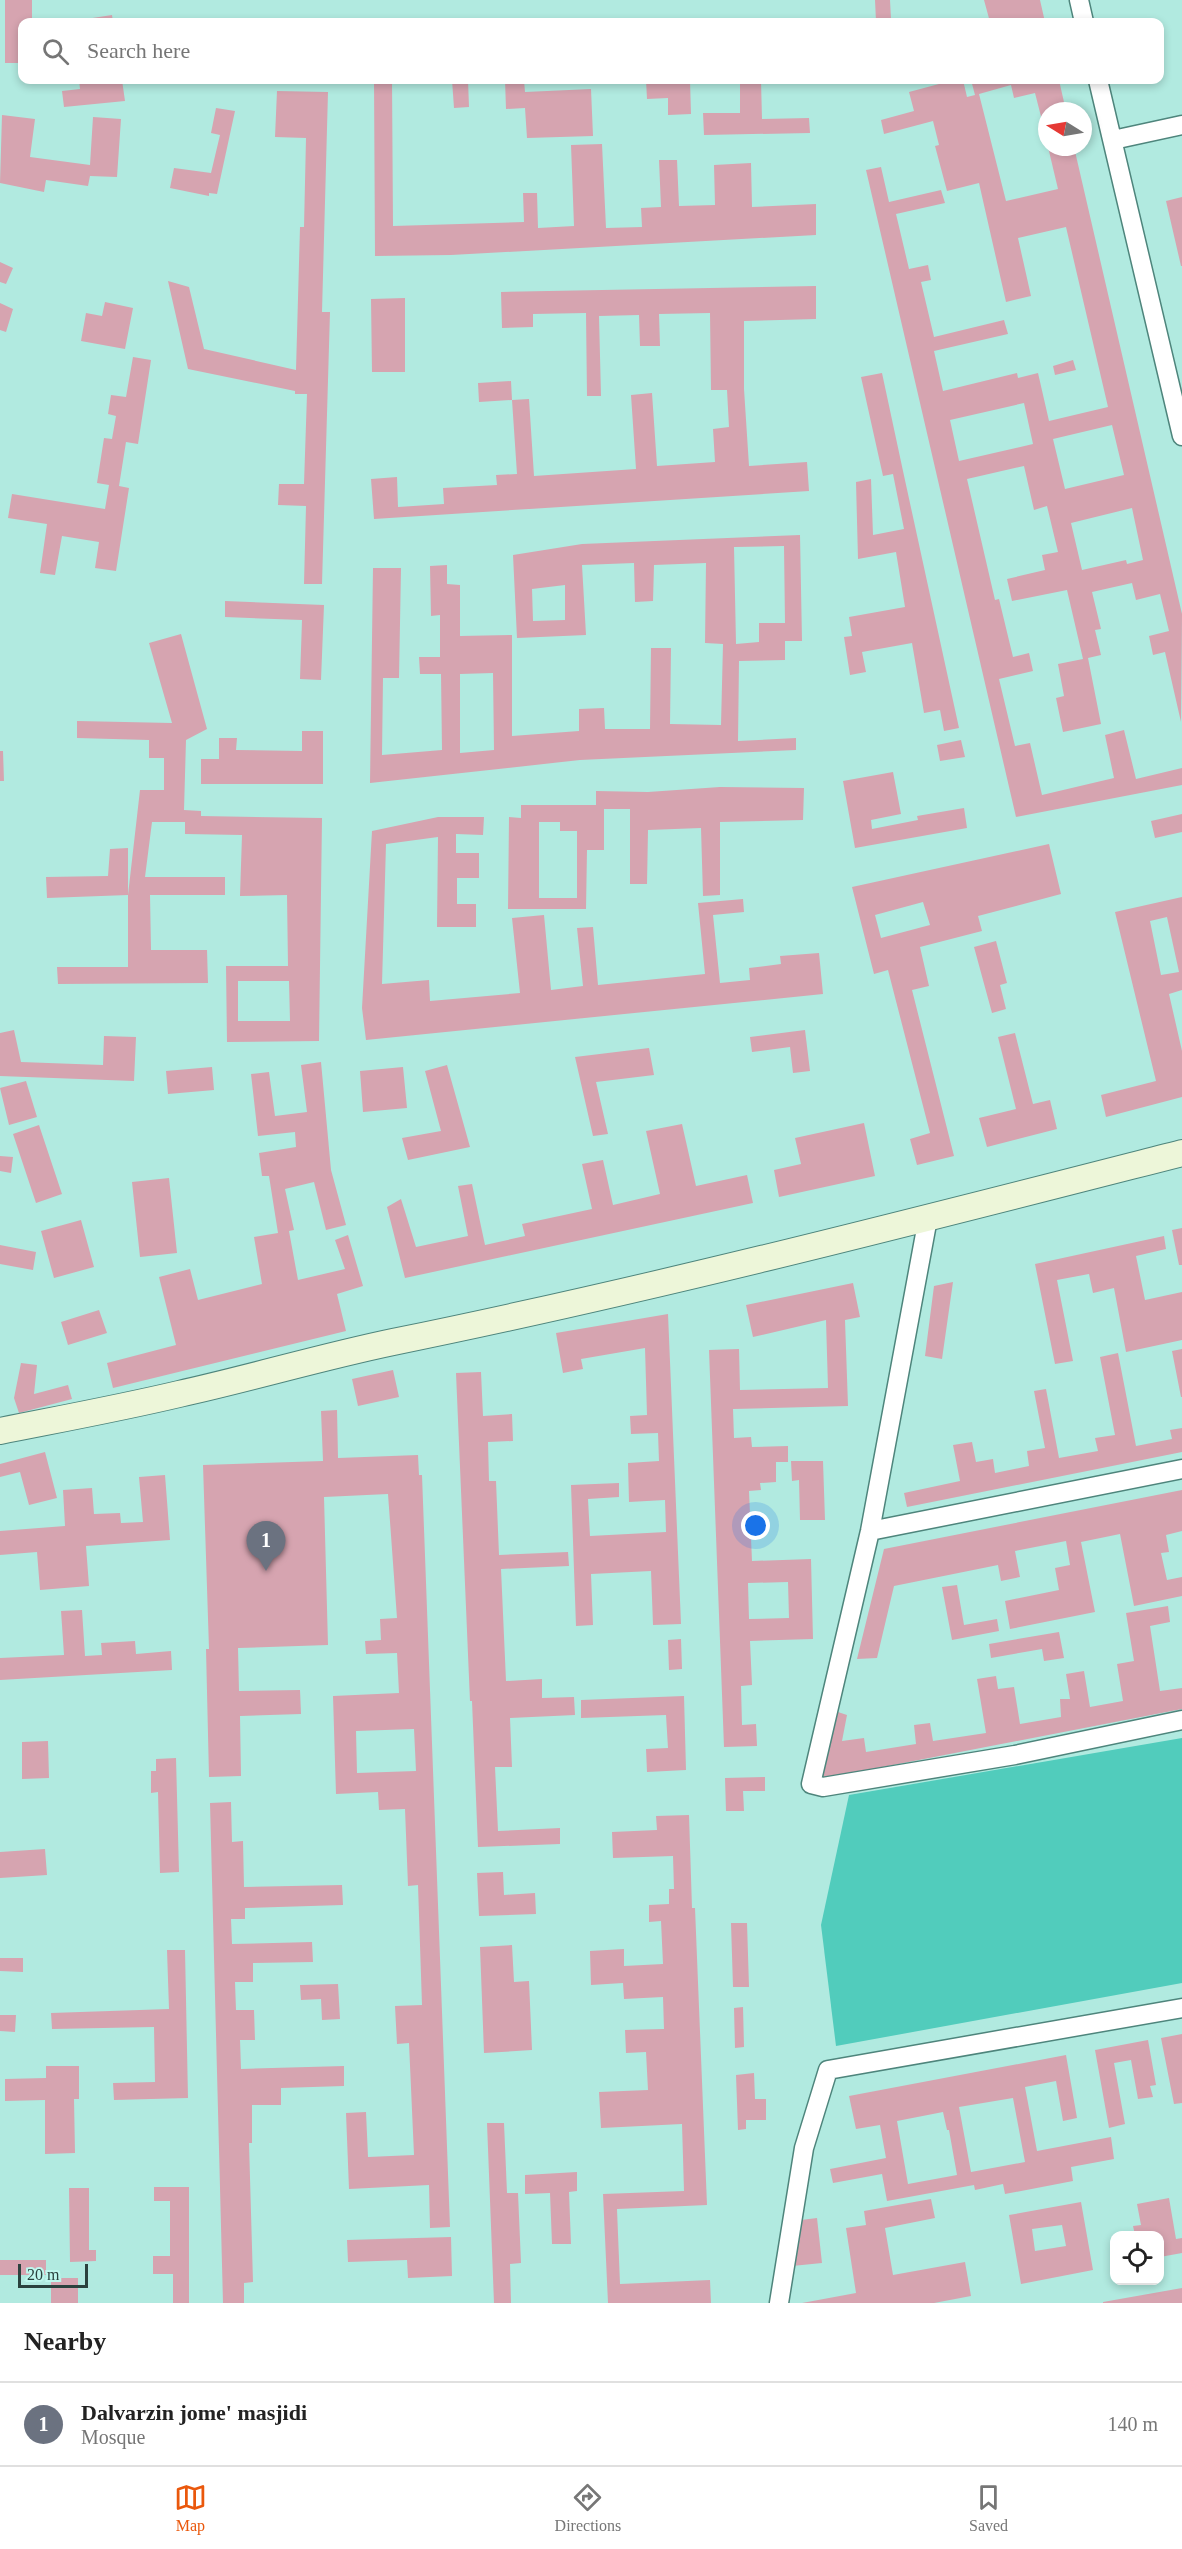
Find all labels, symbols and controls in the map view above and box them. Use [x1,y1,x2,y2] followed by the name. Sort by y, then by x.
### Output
[18,18,1164,84] search box
[39,35,72,68] icon: search
[87,38,190,63] text: Search here
[1038,102,1092,156] north arrow
[741,1511,770,1540] your location
[246,1522,286,1571] pin: 1
[1110,2231,1164,2285] map controls
[1110,2231,1164,2285] button: locate
[18,2261,88,2288] scale bar
[27,2266,59,2283] text: 20 m
[24,2327,106,2356] text: Nearby
[81,2400,307,2425] text: Dalvarzin jome' masjidi
[39,2413,49,2435] text: 1
[1107,2413,1158,2435] text: 140 m
[81,2426,145,2448] text: Mosque
[174,2481,207,2535] tab: Map
[555,2481,621,2535] tab: Directions
[969,2481,1008,2535] tab: Saved

